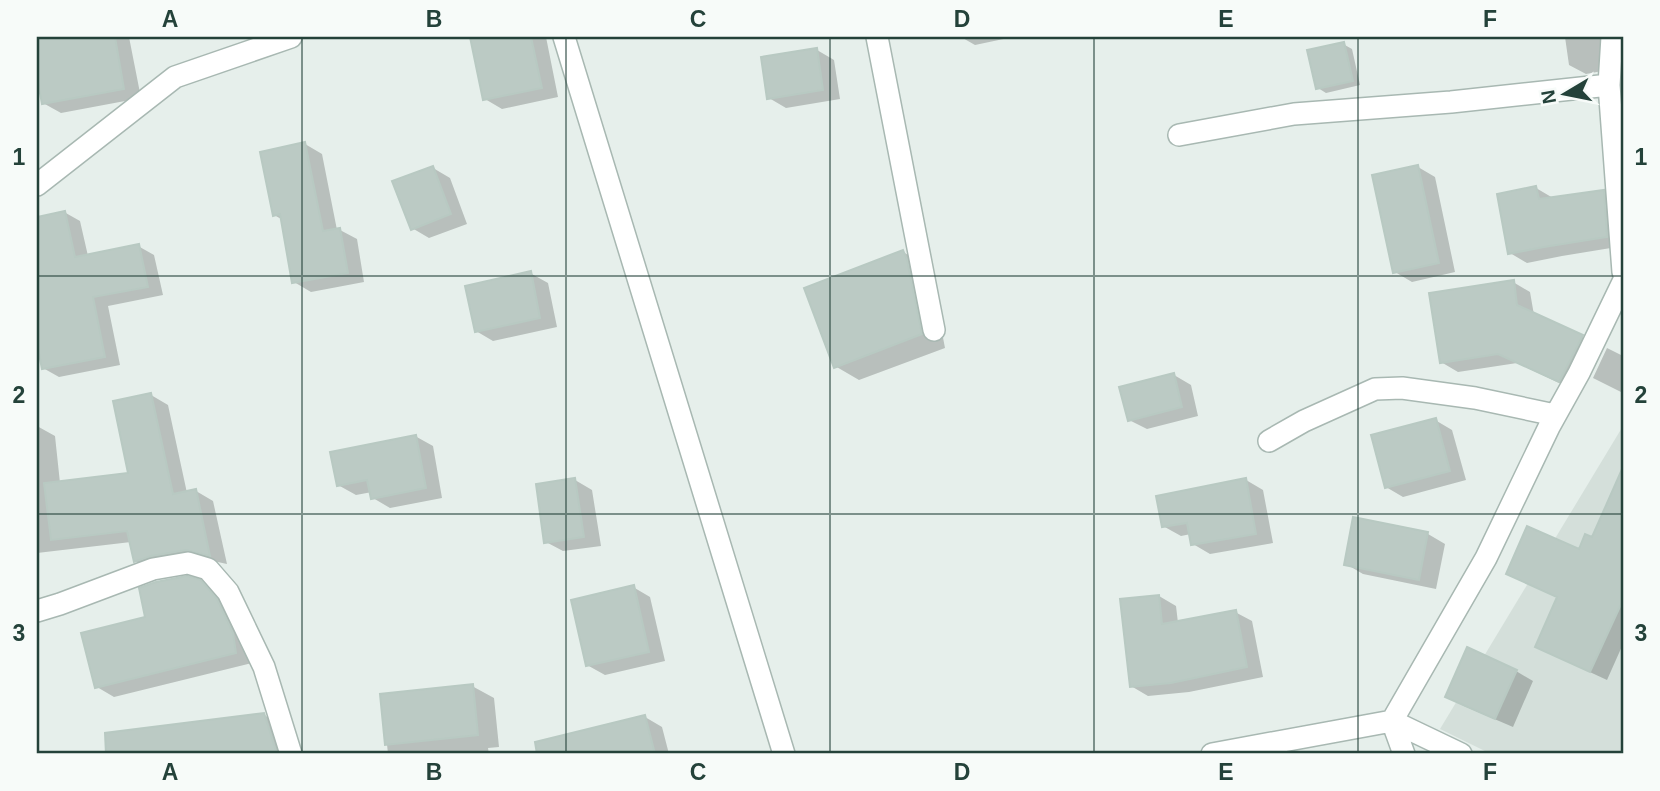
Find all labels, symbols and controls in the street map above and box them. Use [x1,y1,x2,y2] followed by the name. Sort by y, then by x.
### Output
[162,6,178,32] text: A
[426,6,442,32] text: B
[690,6,706,32] text: C
[954,6,970,32] text: D
[1218,6,1234,32] text: E
[1483,6,1497,32] text: F
[1530,60,1600,130] north arrow
[1537,88,1560,105] text: N
[13,144,26,170] text: 1
[1635,144,1648,170] text: 1
[13,382,25,408] text: 2
[1635,382,1647,408] text: 2
[13,620,25,646] text: 3
[1635,620,1647,646] text: 3
[162,759,178,785] text: A
[426,759,442,785] text: B
[690,759,706,785] text: C
[954,759,970,785] text: D
[1218,759,1234,785] text: E
[1483,759,1497,785] text: F

